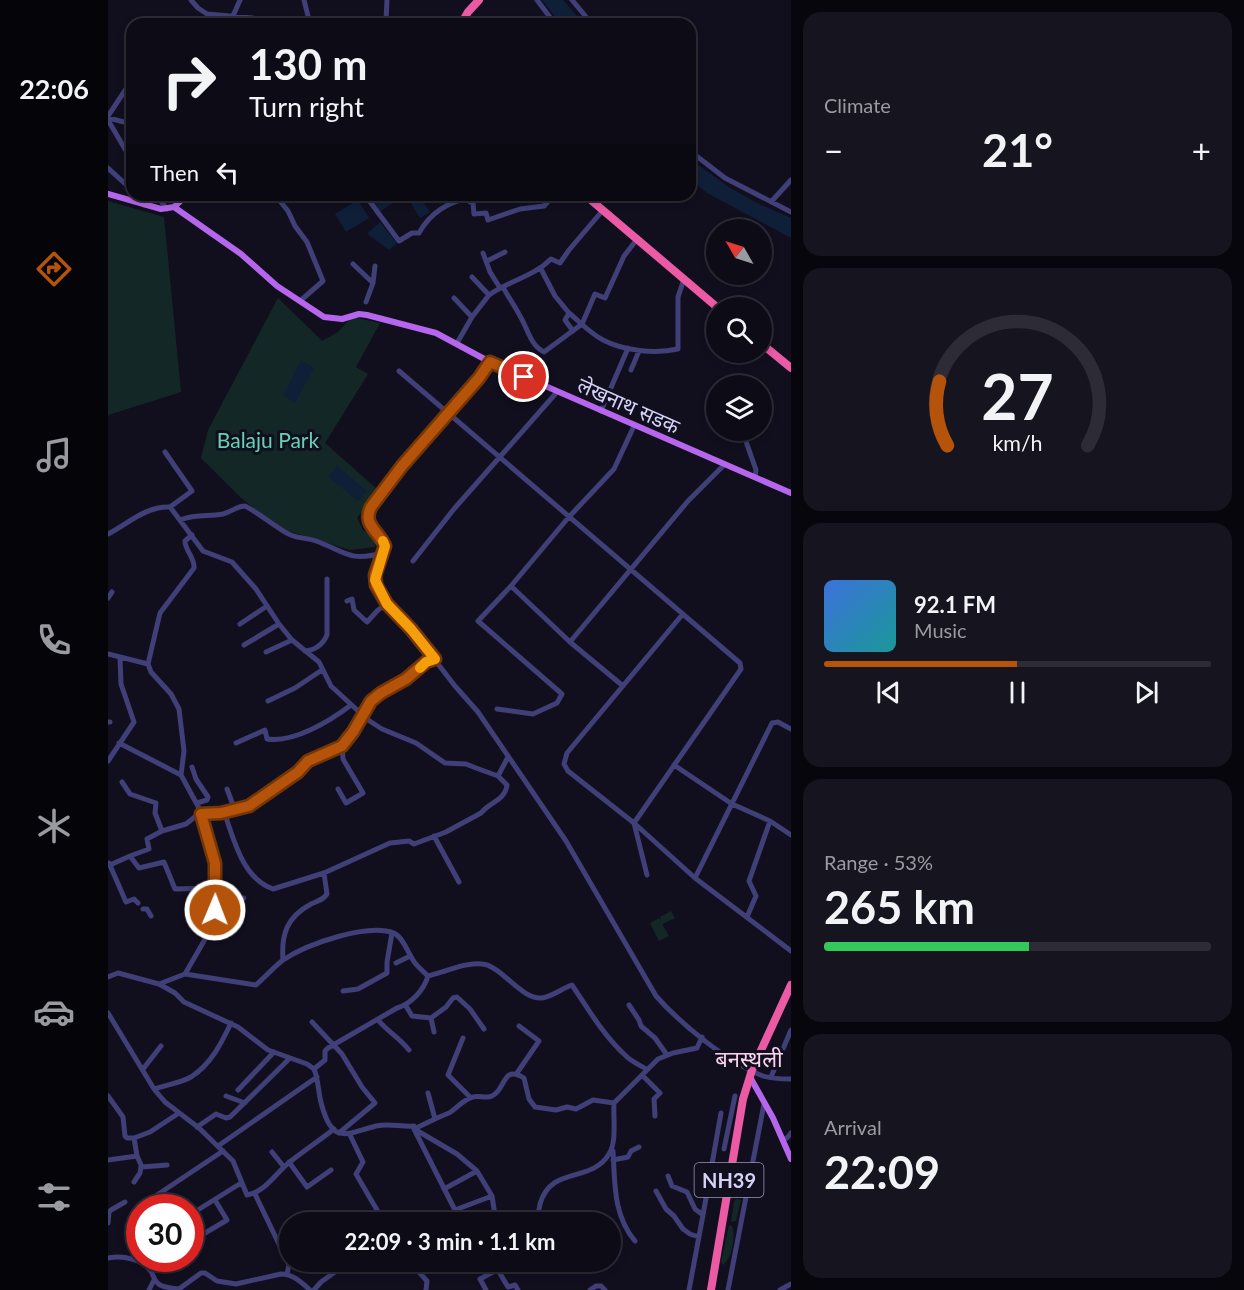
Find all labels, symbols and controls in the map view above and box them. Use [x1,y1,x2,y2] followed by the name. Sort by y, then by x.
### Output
[249,39,367,89] text: 130 m
[150,42,228,120] icon: right
[19,72,89,105] text: 22:06
[249,90,364,123] text: Turn right
[824,93,891,117] text: Climate
[982,123,1053,177] text: 21°
[824,130,843,170] text: −
[1192,130,1211,170] text: +
[211,156,244,189] icon: left
[150,159,199,186] text: Then
[706,219,772,285] north arrow
[706,219,772,441] map controls
[33,248,75,290] icon: directions
[706,297,772,363] button: search
[498,351,549,402] pin
[981,359,1054,434] text: 27
[507,360,540,393] icon: arrive
[574,371,685,439] street label: लेखनाथ सडक
[706,375,772,441] button: layers
[217,427,320,452] park label: Balaju Park
[992,431,1043,457] text: km/h
[33,434,75,476] icon: music
[914,591,996,618] text: 92.1 FM
[914,618,967,642] text: Music
[33,619,75,661] icon: phone
[872,676,905,709] icon: previous
[1001,676,1034,709] icon: pause
[1130,676,1163,709] icon: next
[33,805,75,847] icon: climate
[824,850,933,874] text: Range · 53%
[183,878,247,942] position arrow
[824,880,975,934] text: 265 km
[33,991,75,1033] icon: car
[715,1045,783,1072] district label: बनस्थली
[824,1115,882,1139] text: Arrival
[824,1145,940,1199] text: 22:09
[694,1163,764,1197] road number: NH39
[33,1176,75,1218] icon: filters
[126,1194,204,1272] speed limit sign: 30
[345,1228,555,1255] text: 22:09 · 3 min · 1.1 km

